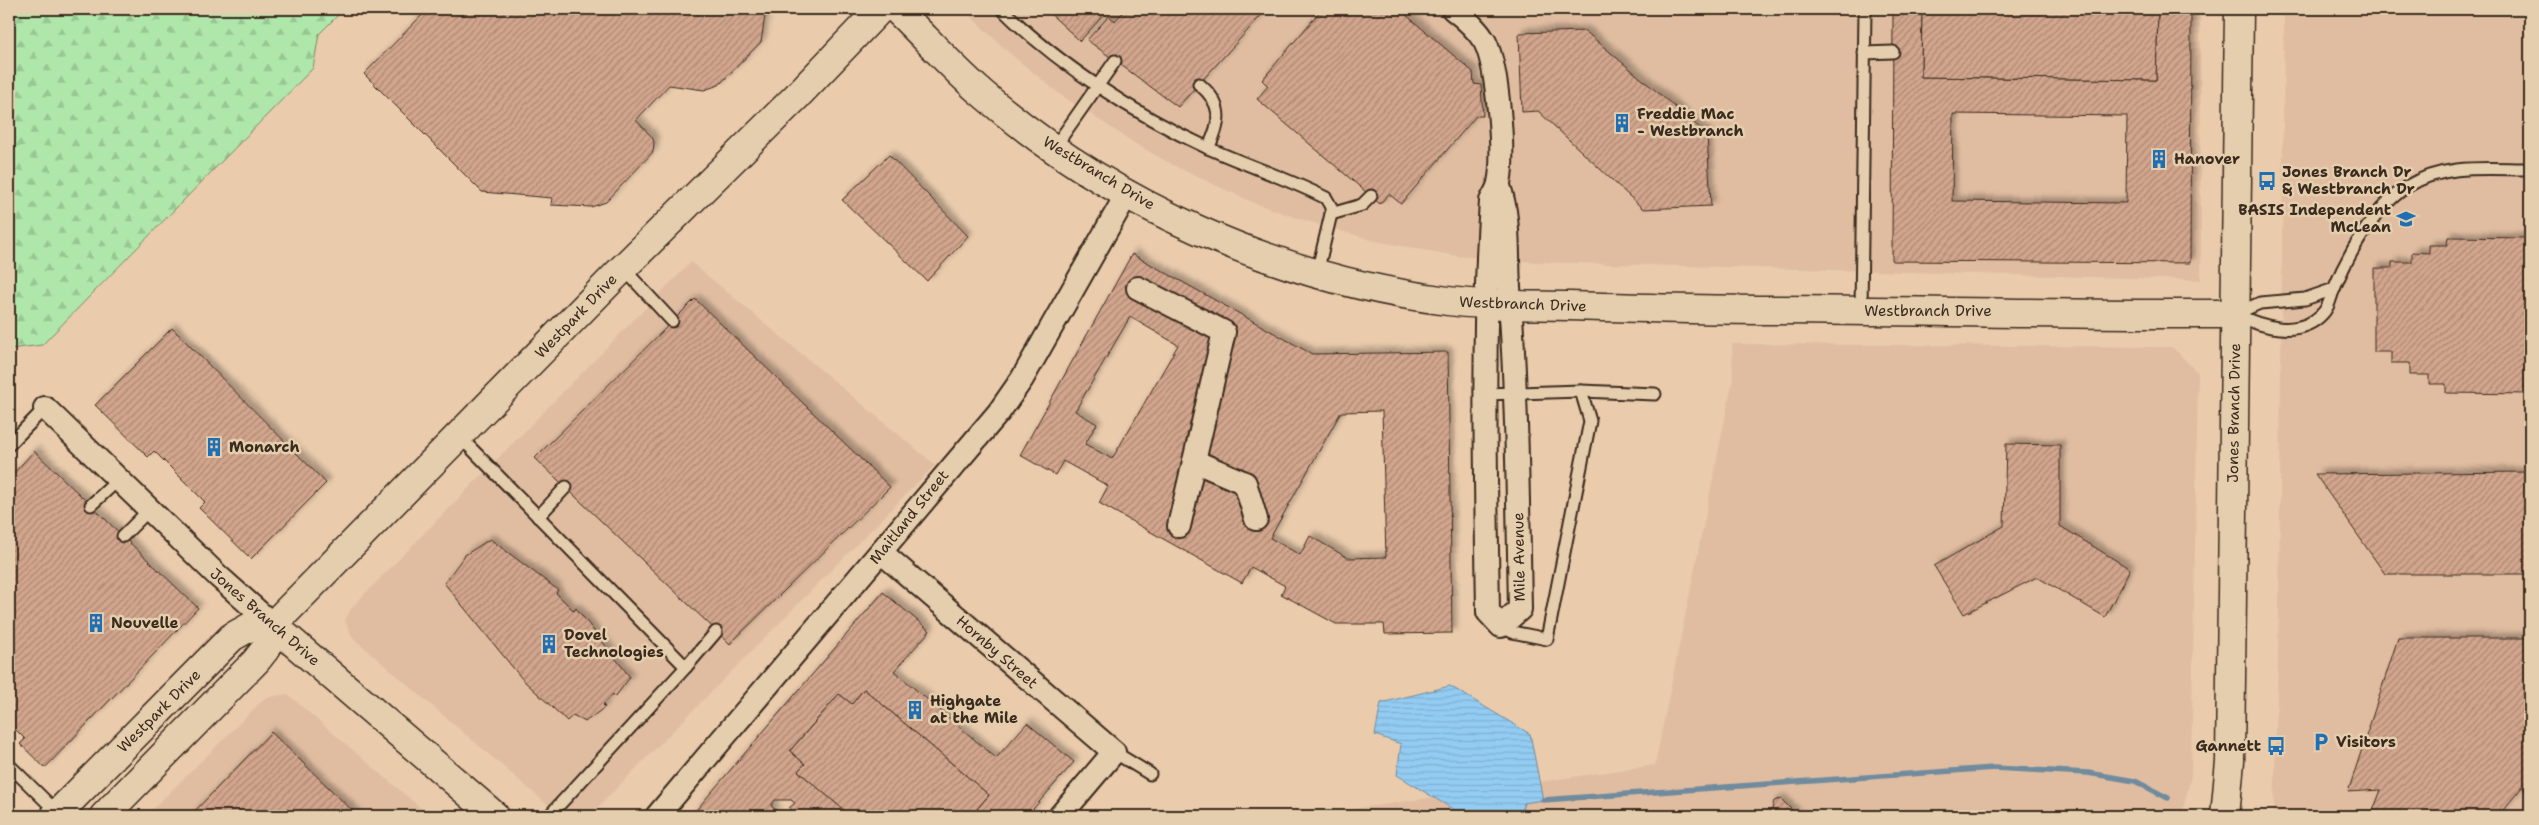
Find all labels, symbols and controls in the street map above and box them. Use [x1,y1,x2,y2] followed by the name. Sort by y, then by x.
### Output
[1637,104,1743,141] place label: Freddie Mac - Westbranch
[1611,112,1633,134] building icon: Freddie Mac - Westbranch
[1039,132,1159,214] street label: Westbranch Drive
[2148,148,2170,170] building icon: Hanover
[2174,149,2240,169] place label: Hanover
[2282,162,2415,199] place label: Jones Branch Dr & Westbranch Dr
[2256,170,2278,192] bus stop icon: Jones Branch Dr & Westbranch Dr
[2238,200,2391,237] place label: BASIS Independent McLean
[2395,208,2417,230] school or university icon: BASIS Independent McLean
[530,269,622,363] street label: Westpark Drive
[1459,292,1587,316] street label: Westbranch Drive
[1864,301,1992,321] street label: Westbranch Drive
[2223,343,2245,483] street label: Jones Branch Drive
[203,436,225,458] building icon: Monarch
[229,437,299,457] place label: Monarch
[865,466,953,568] street label: Maitland Street
[1508,512,1530,602] street label: Mile Avenue
[206,564,324,670] street label: Jones Branch Drive
[952,611,1042,693] street label: Hornby Street
[85,612,107,634] building icon: Nouvelle
[111,613,179,633] place label: Nouvelle
[564,625,664,662] place label: Dovel Technologies
[538,633,560,655] building icon: Dovel Technologies
[113,665,205,757] street label: Westpark Drive
[930,691,1018,728] place label: Highgate at the Mile
[904,699,926,721] building icon: Highgate at the Mile
[2310,731,2332,753] parking icon: Visitors
[2336,732,2396,752] place label: Visitors
[2265,735,2287,757] bus stop icon: Gannett
[2195,736,2261,756] place label: Gannett

